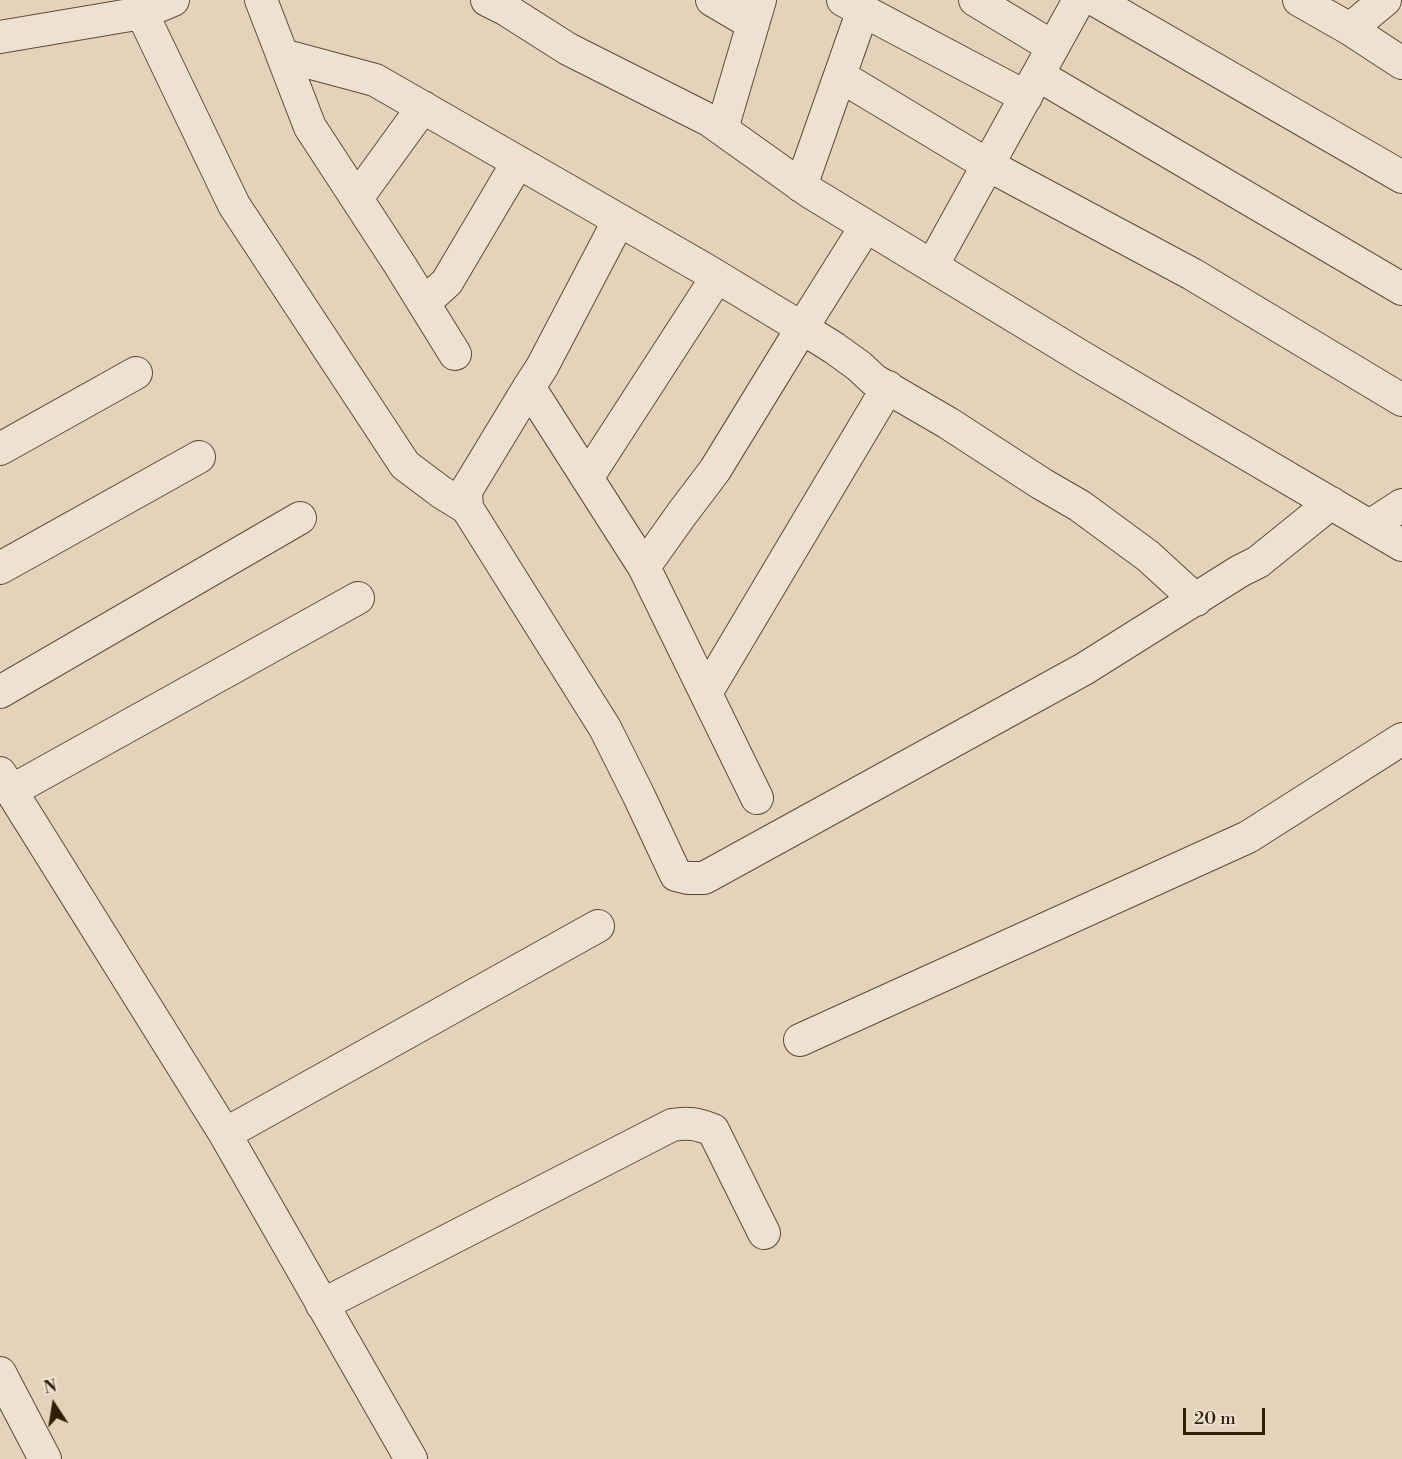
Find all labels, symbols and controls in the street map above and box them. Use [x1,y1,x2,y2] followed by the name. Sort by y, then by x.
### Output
[24,1375,84,1435] north arrow
[42,1376,59,1398] text: N
[1186,1396,1268,1434] scale bar
[1194,1407,1236,1430] text: 20 m

